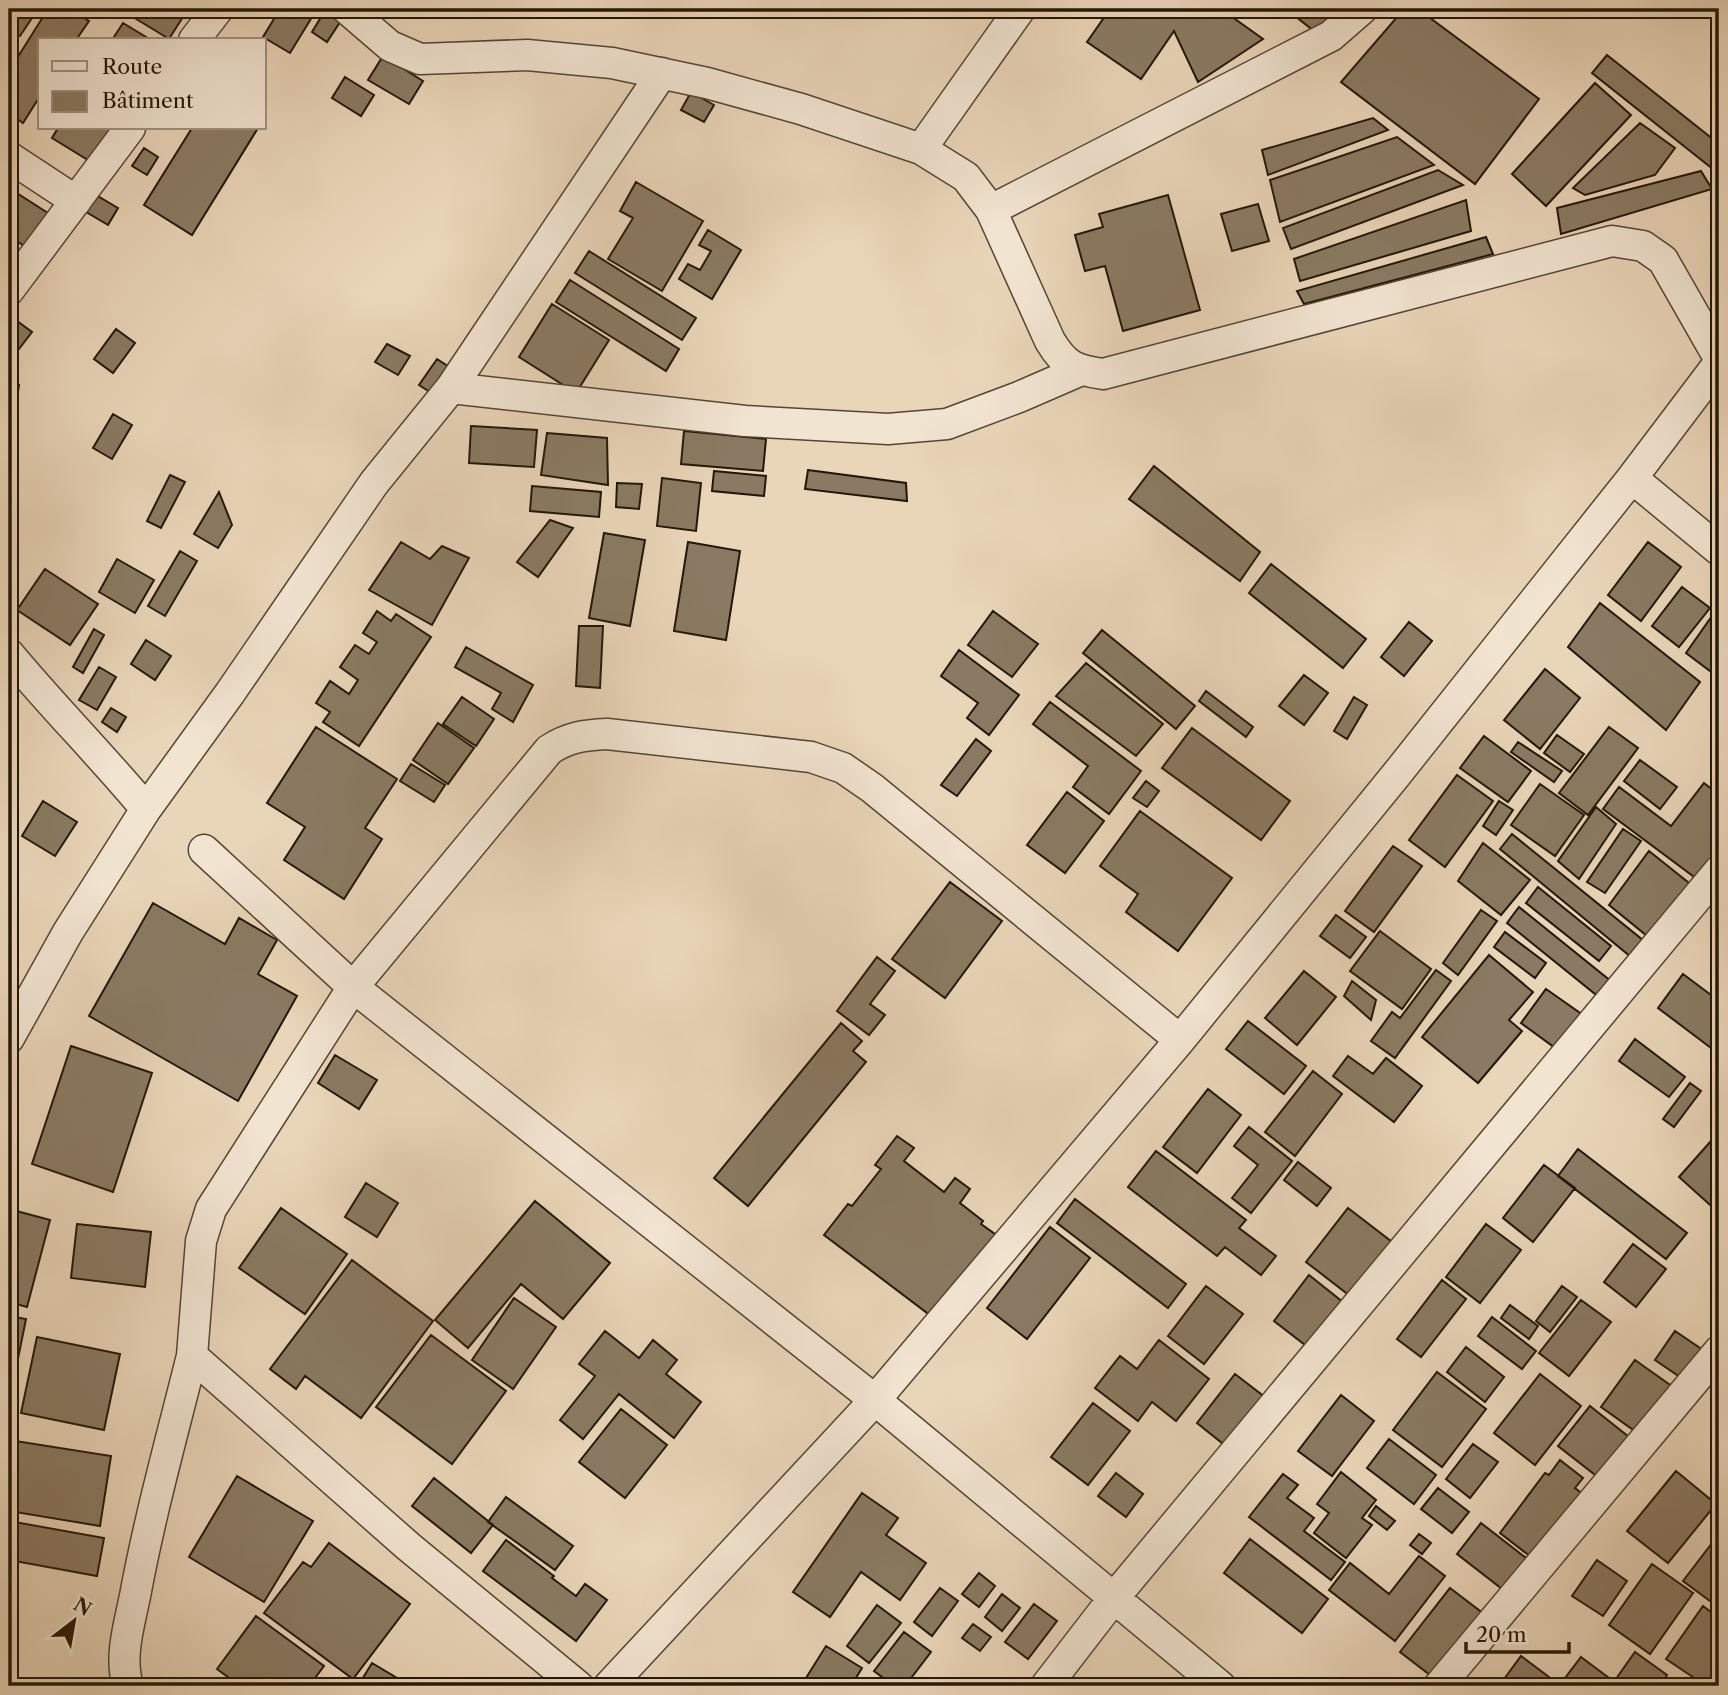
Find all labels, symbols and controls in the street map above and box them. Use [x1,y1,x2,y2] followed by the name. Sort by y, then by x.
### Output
[38,38,266,130] legend
[102,54,162,79] text: Route
[102,88,194,113] text: Bâtiment
[38,1586,108,1656] north arrow
[69,1593,95,1621] text: N
[1466,1611,1569,1655] scale bar
[1476,1622,1527,1647] text: 20 m

